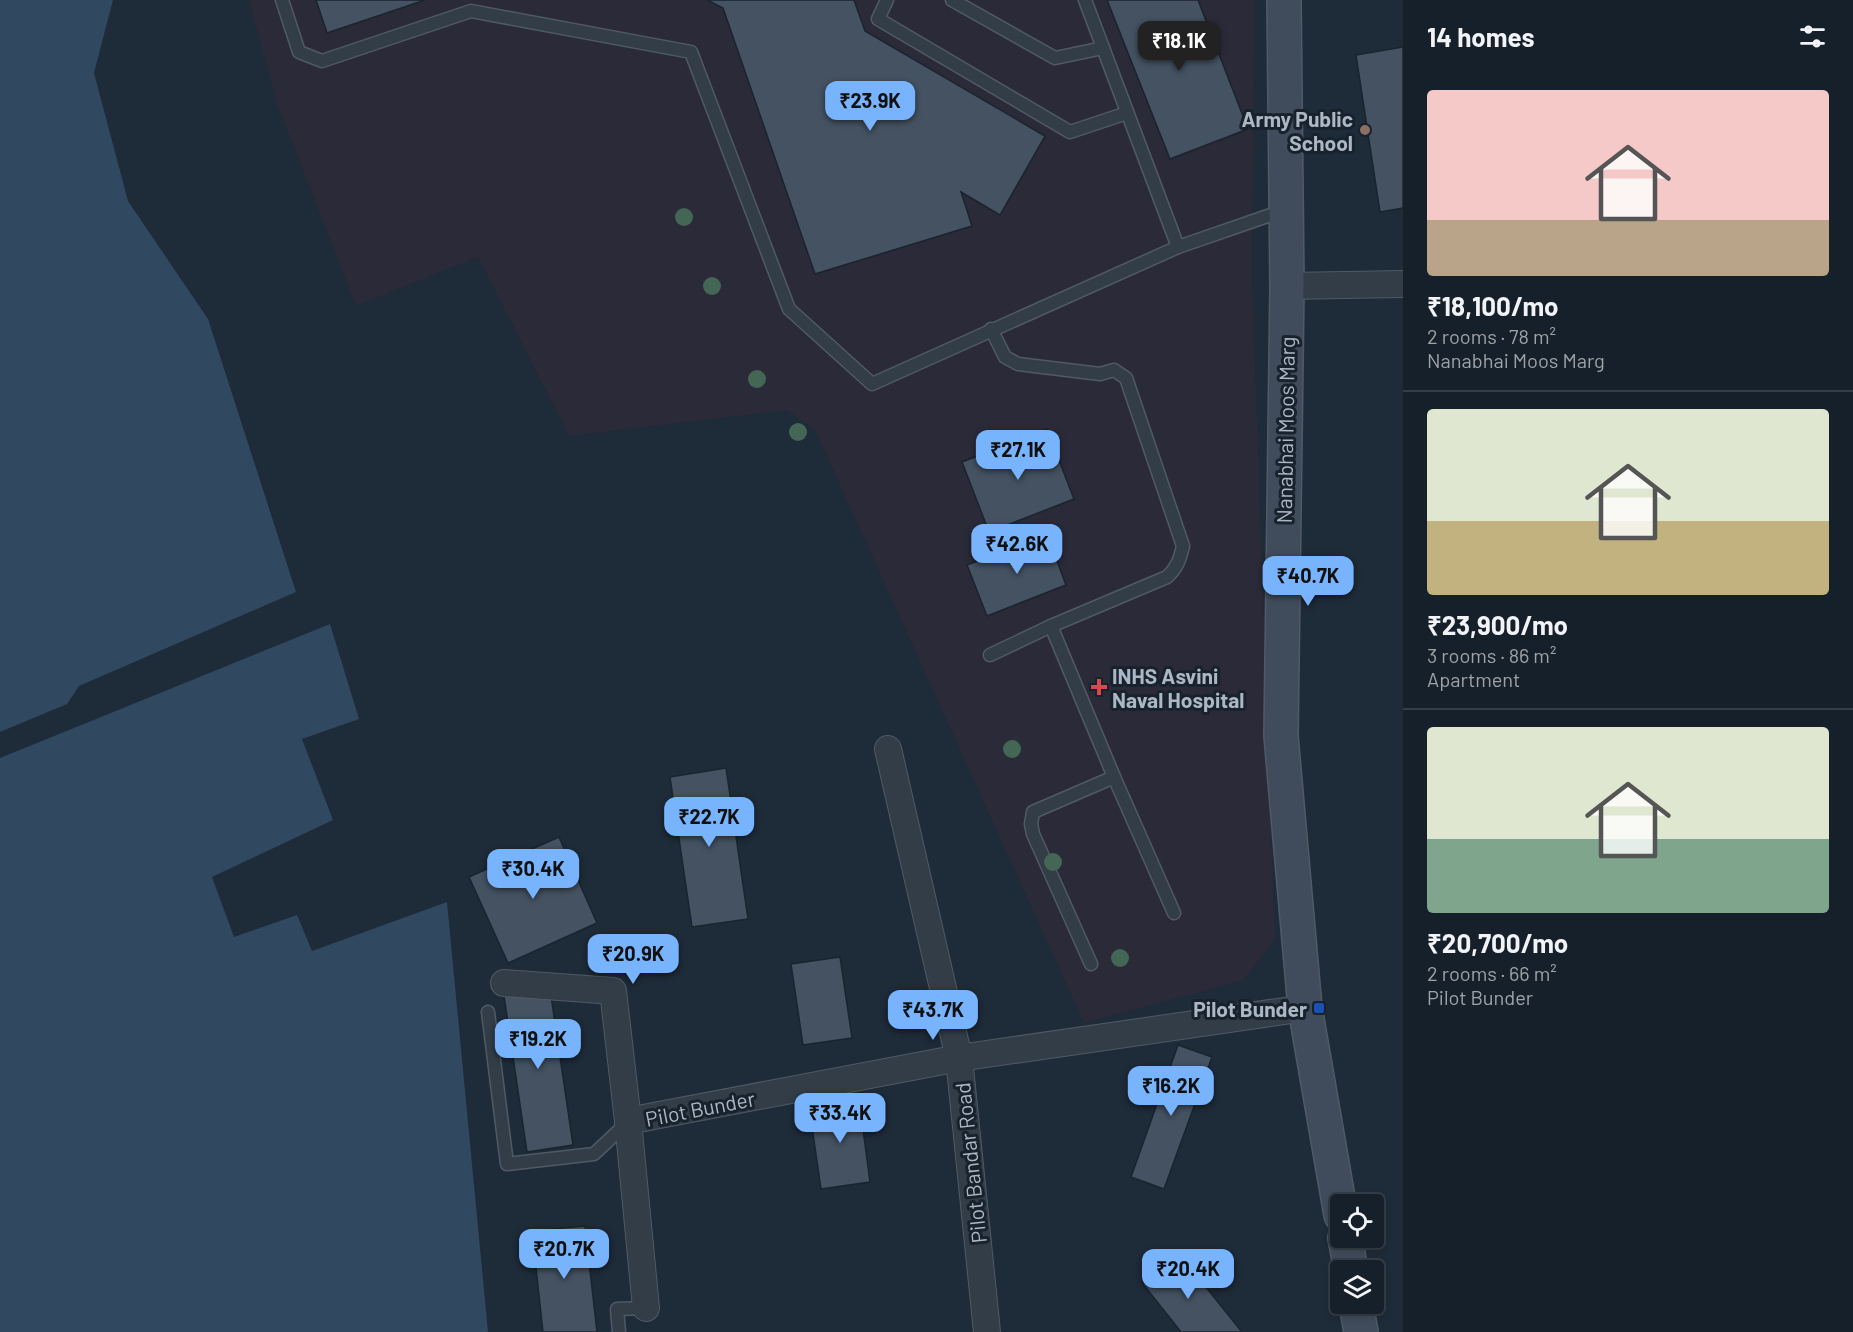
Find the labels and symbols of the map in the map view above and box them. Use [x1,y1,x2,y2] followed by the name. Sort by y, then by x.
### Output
[1130,21,1228,72] pin: ₹18.1K
[821,81,919,132] pin: ₹23.9K
[1241,106,1353,155] place label: Army Public School
[1358,123,1372,137] marker: Army Public School
[1271,336,1299,524] street label: Nanabhai Moos Marg
[969,430,1067,481] pin: ₹27.1K
[968,524,1066,575] pin: ₹42.6K
[1259,556,1357,607] pin: ₹40.7K
[1112,663,1244,712] place label: INHS Asvini Naval Hospital
[1090,678,1108,696] marker: INHS Asvini Naval Hospital
[660,797,758,848] pin: ₹22.7K
[484,849,582,900] pin: ₹30.4K
[584,934,682,985] pin: ₹20.9K
[884,990,982,1041] pin: ₹43.7K
[1193,996,1307,1021] place label: Pilot Bunder
[1312,1001,1326,1015] marker: Pilot Bunder
[489,1019,587,1070] pin: ₹19.2K
[1122,1066,1220,1117] pin: ₹16.2K
[949,1082,991,1244] street label: Pilot Bandar Road
[643,1085,757,1131] street label: Pilot Bunder
[791,1093,889,1144] pin: ₹33.4K
[515,1229,613,1280] pin: ₹20.7K
[1139,1249,1237,1300] pin: ₹20.4K

